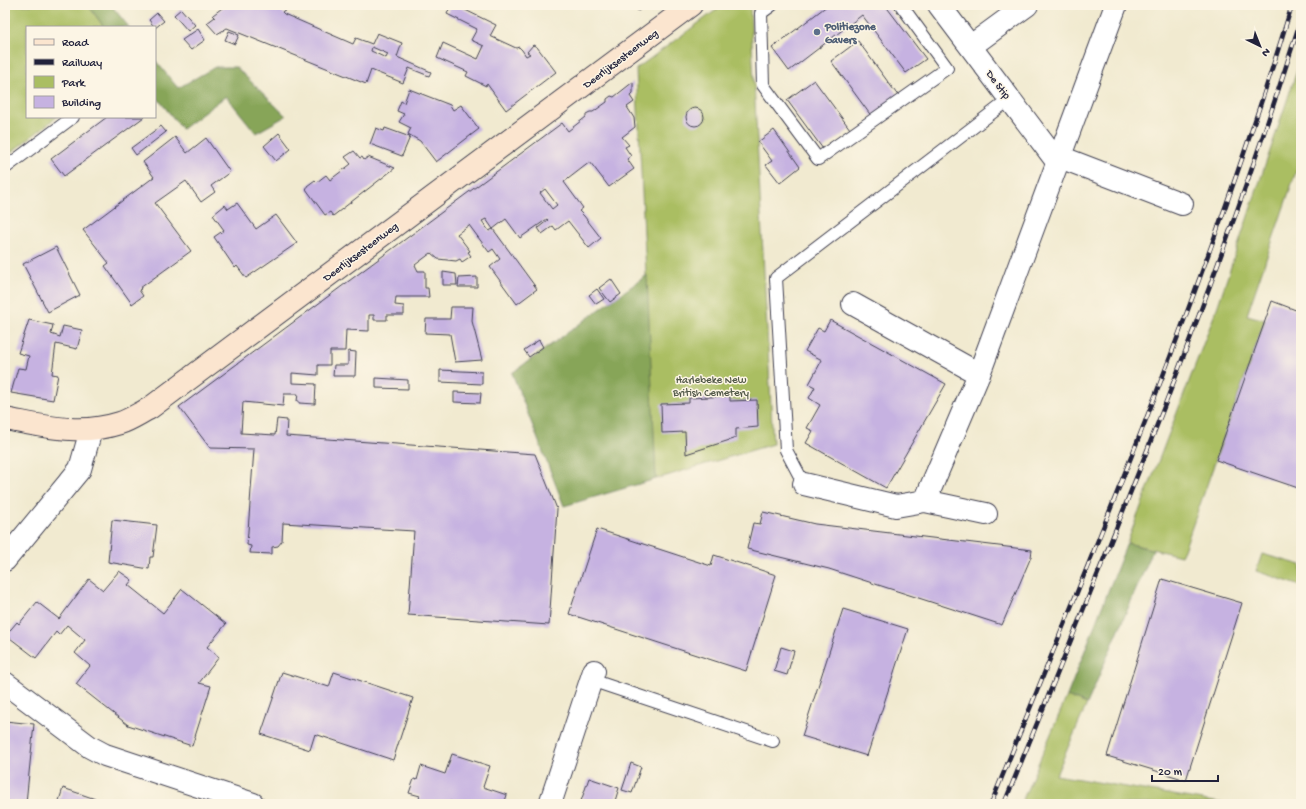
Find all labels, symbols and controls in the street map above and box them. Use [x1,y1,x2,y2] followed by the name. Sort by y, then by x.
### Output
[824,21,877,47] place label: Politiezone Gavers
[26,26,156,118] legend
[1240,26,1280,66] north arrow
[812,27,822,37] marker: Politiezone Gavers
[581,28,661,92] street label: Deerlijksesteenweg
[62,37,89,51] text: Road
[1259,45,1272,59] text: N
[62,57,102,71] text: Railway
[982,68,1012,102] street label: De Stip
[61,77,87,91] text: Park
[61,97,101,111] text: Building
[321,221,401,285] street label: Deerlijksesteenweg
[672,375,750,400] park label: Harlebeke New British Cemetery
[1152,757,1218,783] scale bar
[1158,766,1183,780] text: 20 m

